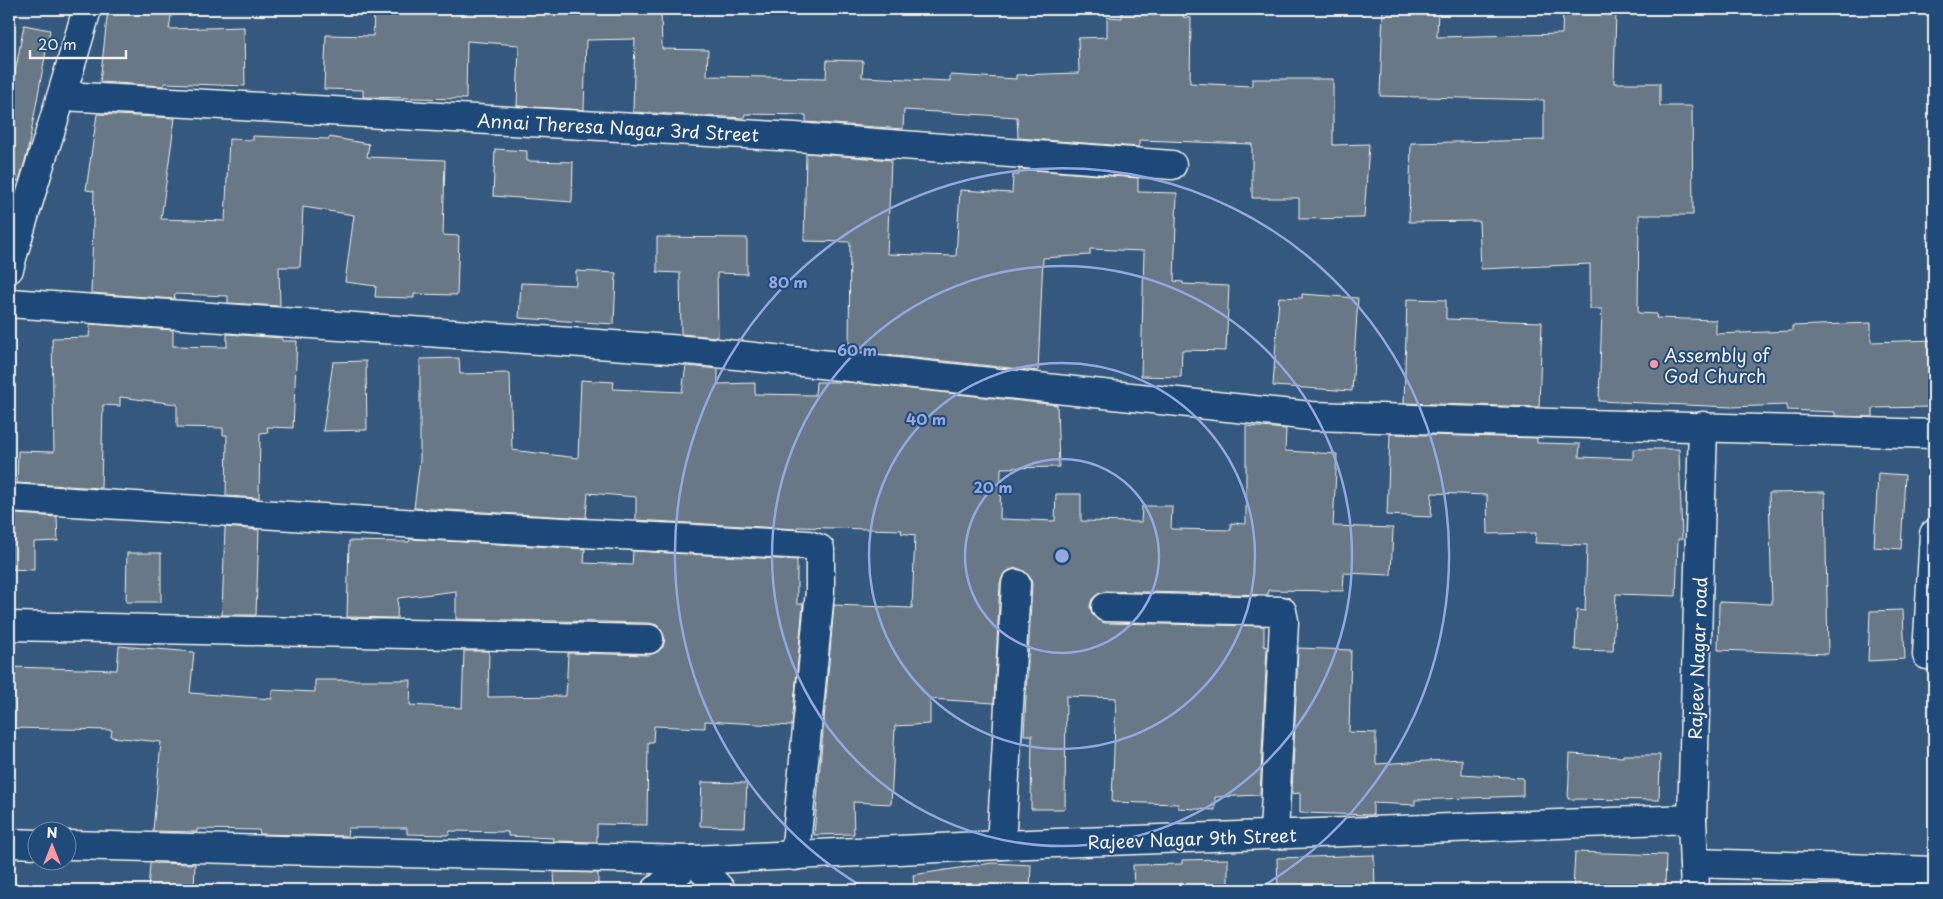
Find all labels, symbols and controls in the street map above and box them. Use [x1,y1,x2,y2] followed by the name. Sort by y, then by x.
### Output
[30,28,126,60] scale bar
[38,32,77,55] text: 20 m
[476,106,760,148] street label: Annai Theresa Nagar 3rd Street
[768,270,808,293] text: 80 m
[837,338,877,361] text: 60 m
[1664,341,1771,389] place label: Assembly of God Church
[1648,358,1660,370] marker: Assembly of God Church
[906,407,946,430] text: 40 m
[974,475,1012,498] text: 20 m
[1053,547,1071,565] centre of rings
[1681,576,1713,740] street label: Rajeev Nagar road
[1087,821,1297,855] street label: Rajeev Nagar 9th Street
[28,822,78,872] north arrow
[46,822,58,843] text: N

